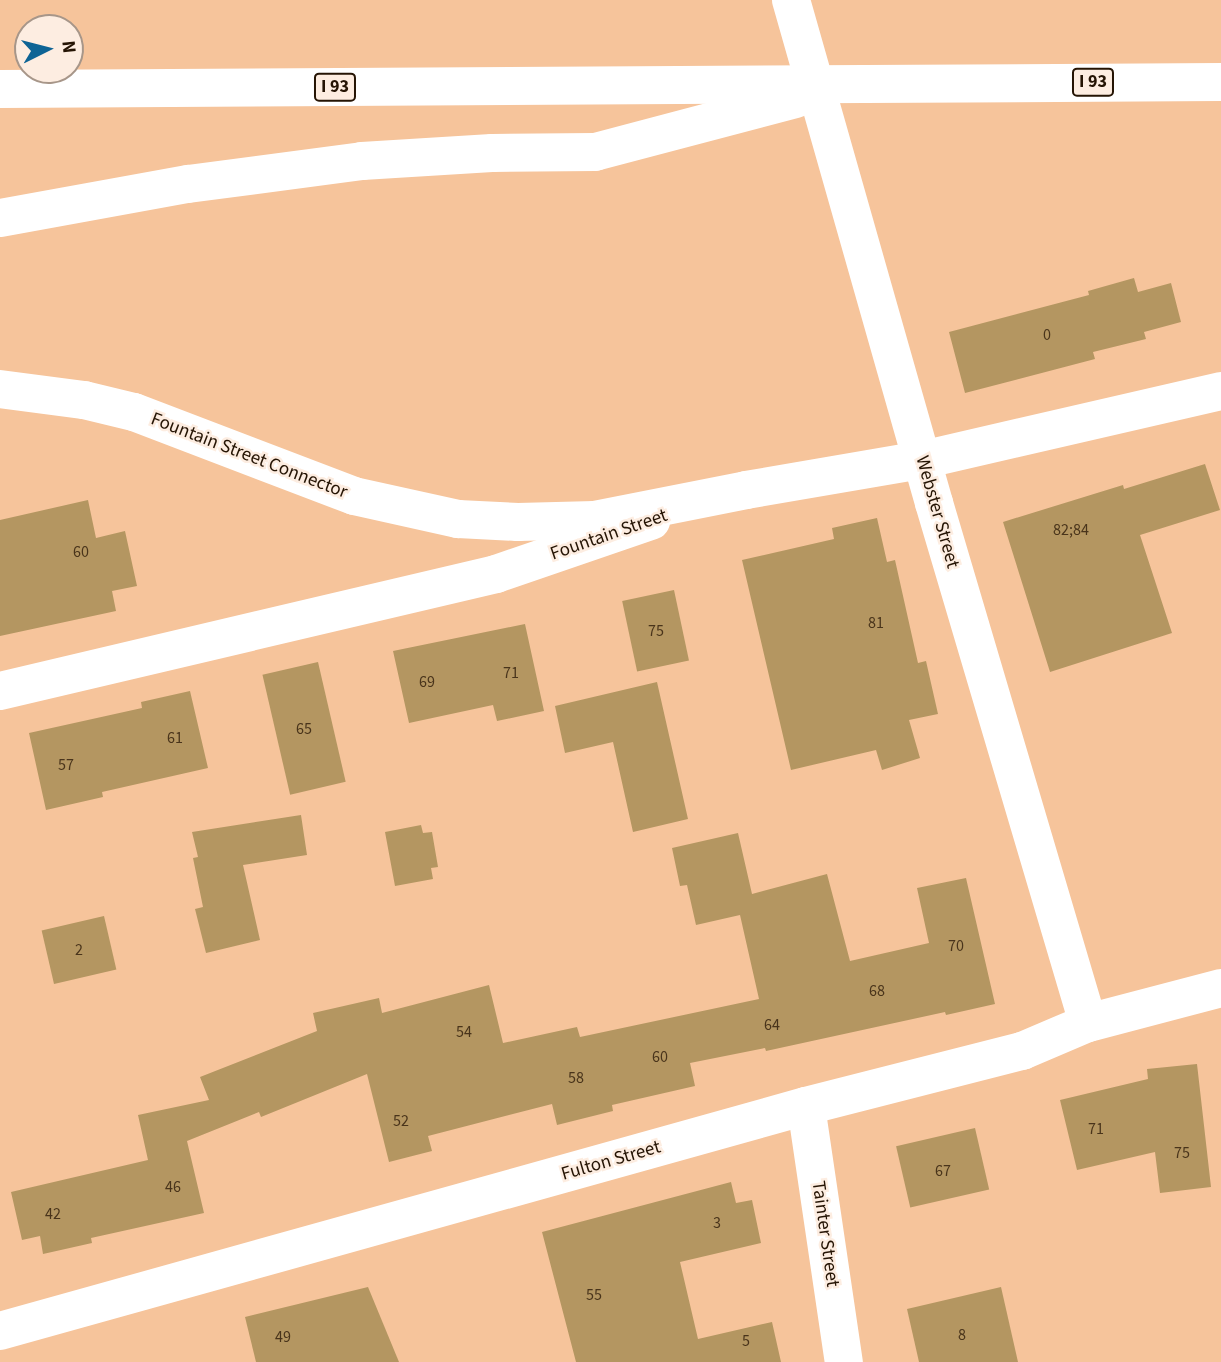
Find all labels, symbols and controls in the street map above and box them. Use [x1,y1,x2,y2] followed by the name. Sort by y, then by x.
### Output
[14,14,84,84] north arrow
[54,39,82,55] text: N
[1070,68,1116,96] road number: I 93
[312,72,358,102] road number: I 93
[1043,325,1051,345] house number: 0
[147,408,351,504] street label: Fountain Street Connector
[910,453,964,571] street label: Webster Street
[548,504,670,566] street label: Fountain Street
[1053,520,1089,540] house number: 82;84
[73,542,89,562] house number: 60
[868,613,884,633] house number: 81
[648,621,664,641] house number: 75
[503,663,519,683] house number: 71
[419,672,435,692] house number: 69
[296,719,312,739] house number: 65
[167,728,183,748] house number: 61
[58,755,74,775] house number: 57
[948,936,964,956] house number: 70
[75,940,83,960] house number: 2
[869,981,885,1001] house number: 68
[764,1015,780,1035] house number: 64
[456,1022,472,1042] house number: 54
[652,1047,668,1067] house number: 60
[568,1068,584,1088] house number: 58
[393,1111,409,1131] house number: 52
[1088,1119,1104,1139] house number: 71
[559,1136,663,1186] street label: Fulton Street
[1174,1143,1190,1163] house number: 75
[935,1161,951,1181] house number: 67
[165,1177,181,1197] house number: 46
[806,1179,844,1289] street label: Tainter Street
[45,1204,61,1224] house number: 42
[713,1213,721,1233] house number: 3
[586,1285,602,1305] house number: 55
[958,1325,966,1345] house number: 8
[275,1327,291,1347] house number: 49
[742,1331,750,1351] house number: 5

